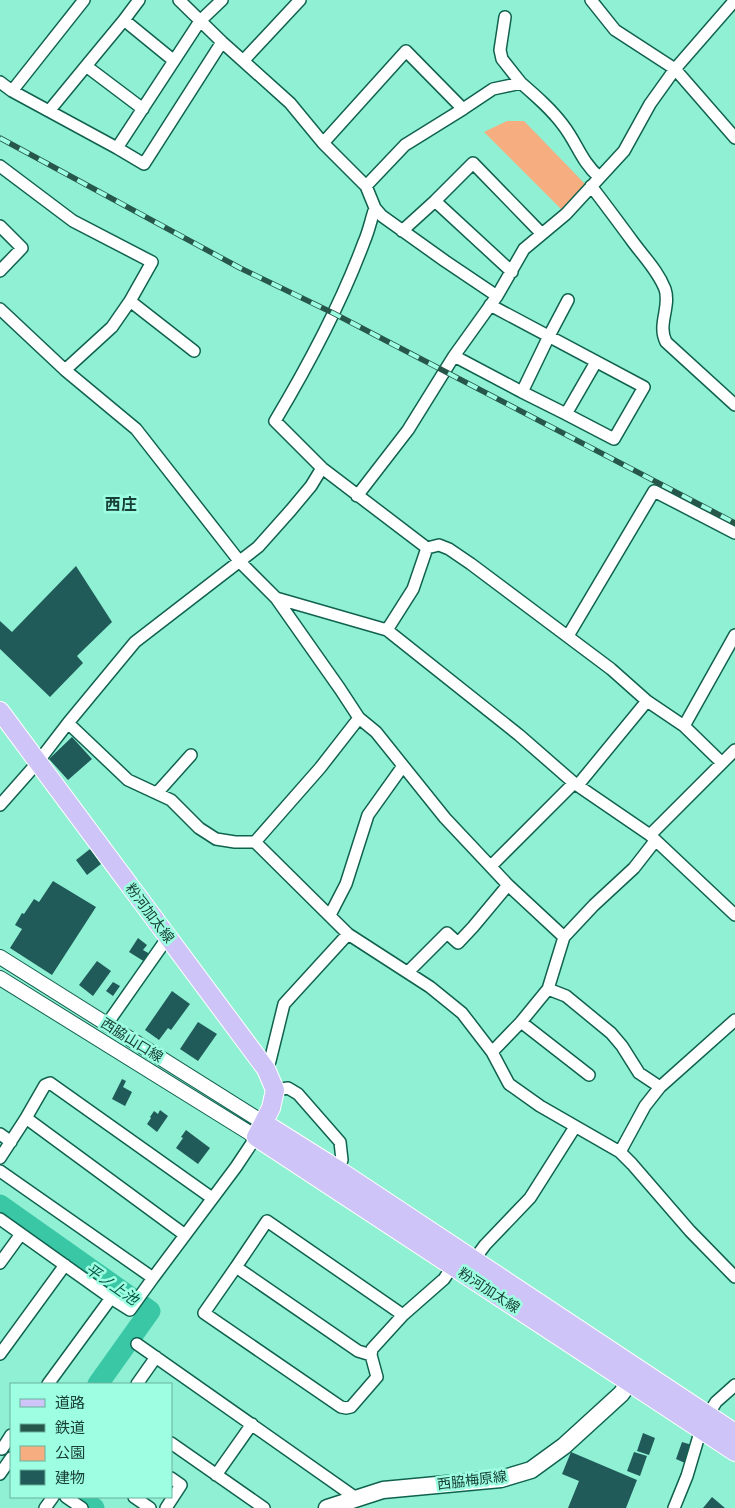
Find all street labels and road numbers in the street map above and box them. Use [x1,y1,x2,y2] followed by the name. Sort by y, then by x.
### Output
[123,880,177,946] street label: 粉河加太線
[98,1015,166,1065] street label: 西脇山口線
[455,1264,523,1316] street label: 粉河加太線
[436,1468,508,1492] street label: 西脇梅原線

